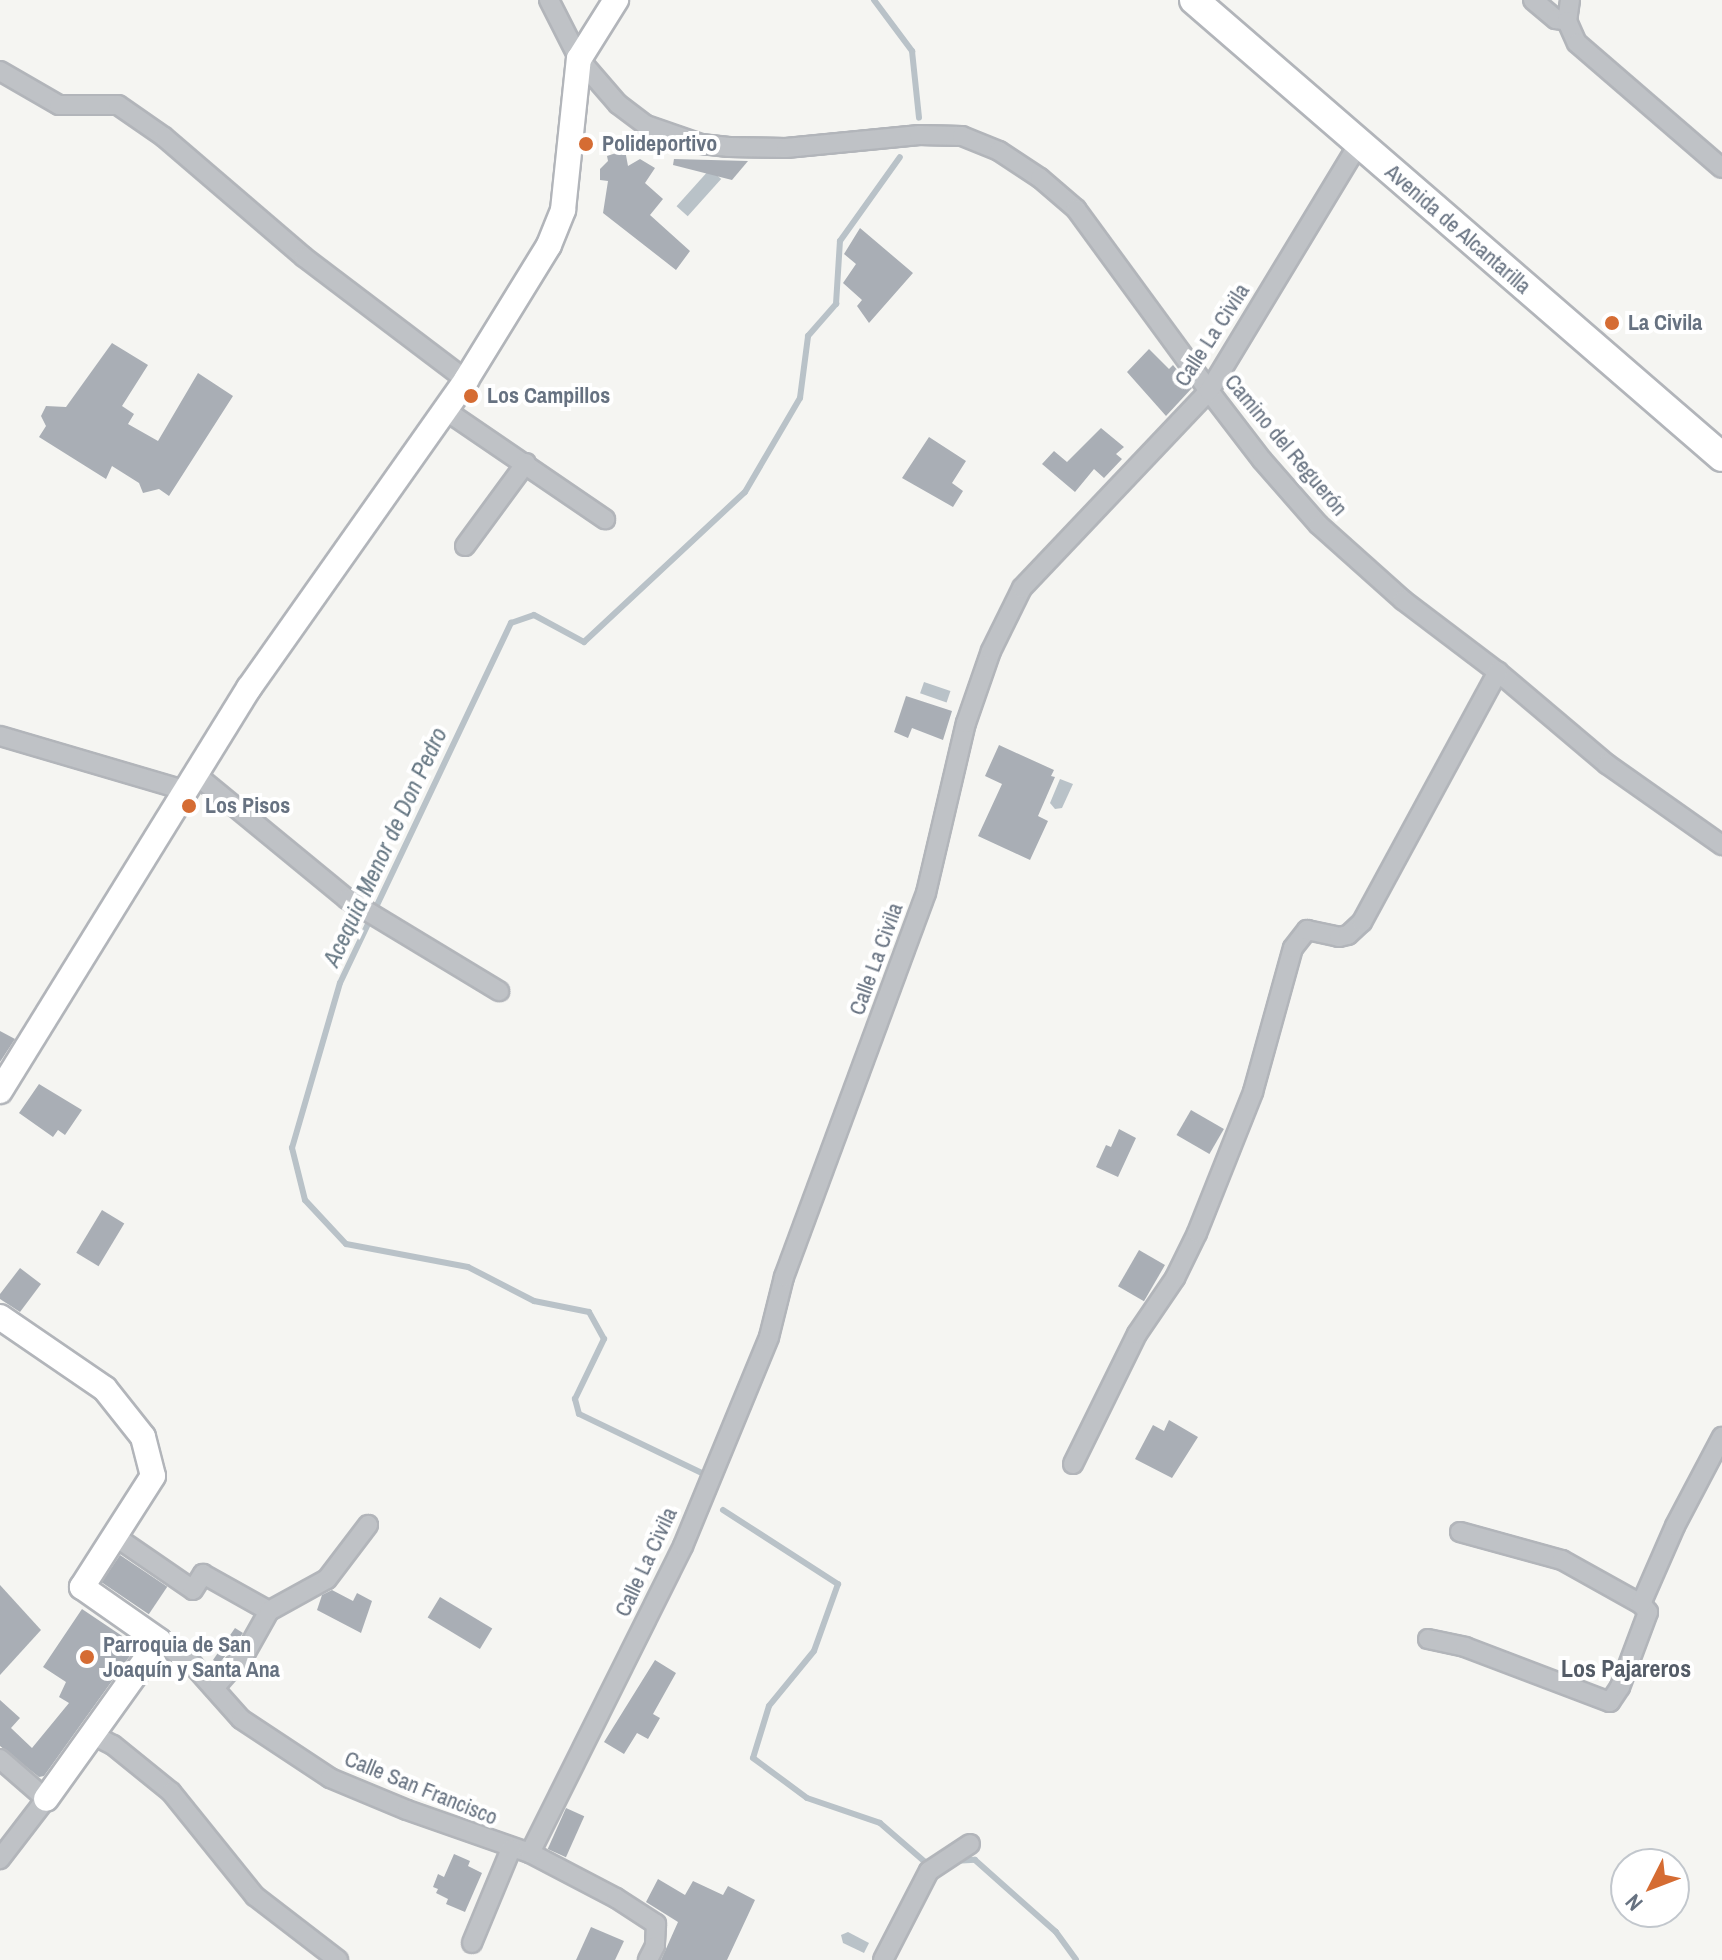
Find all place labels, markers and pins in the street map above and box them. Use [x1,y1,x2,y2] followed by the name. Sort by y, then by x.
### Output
[602,131,717,157] place label: Polideportivo
[577,135,595,153] marker: Polideportivo
[1628,310,1702,336] place label: La Civila
[1603,314,1621,332] marker: La Civila
[487,383,610,409] place label: Los Campillos
[462,387,480,405] marker: Los Campillos
[205,793,290,819] place label: Los Pisos
[180,797,198,815] marker: Los Pisos
[103,1631,280,1682] place label: Parroquia de San Joaquín y Santa Ana
[78,1648,96,1666] marker: Parroquia de San Joaquín y Santa Ana

